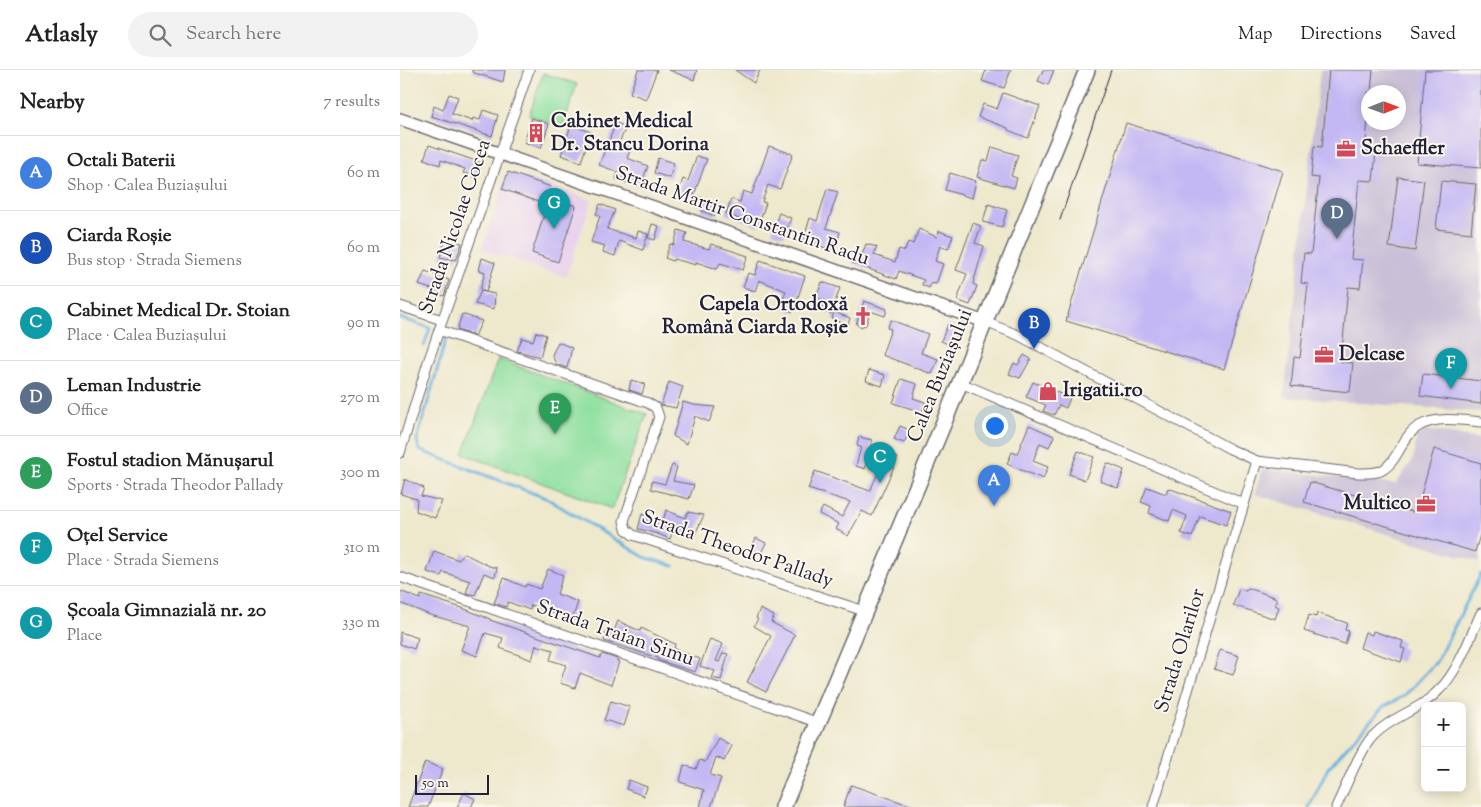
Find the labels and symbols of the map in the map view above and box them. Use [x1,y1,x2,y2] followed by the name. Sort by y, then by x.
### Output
[1361,85,1406,130] north arrow
[551,108,710,160] place label: Cabinet Medical Dr. Stancu Dorina
[525,122,547,144] building icon: Cabinet Medical Dr. Stancu Dorina
[1361,135,1445,164] place label: Schaeffler
[412,136,500,318] street label: Strada Nicolae Cocea
[1335,138,1357,160] office icon: Schaeffler
[611,160,874,274] street label: Strada Martir Constantin Radu
[538,188,570,229] pin: G
[1321,198,1353,239] pin: D
[662,291,849,343] place label: Capela Ortodoxă Română Ciarda Roșie
[852,305,874,327] church icon: Capela Ortodoxă Română Ciarda Roșie
[901,305,981,447] street label: Calea Buziașului
[1018,308,1050,349] pin: B
[1339,341,1405,370] place label: Delcase
[1313,344,1335,366] office icon: Delcase
[1435,348,1467,389] pin: F
[1063,377,1143,406] place label: Irigatii.ro
[1037,380,1059,402] shop icon: Irigatii.ro
[539,393,571,434] pin: E
[982,413,1008,439] your location
[864,442,896,483] pin: C
[978,465,1010,506] pin: A
[1344,490,1411,519] place label: Multico
[1415,493,1437,515] office icon: Multico
[637,504,837,596] street label: Strada Theodor Pallady
[1148,585,1214,717] street label: Strada Olarilor
[532,593,698,675] street label: Strada Traian Simu
[415,772,489,795] scale bar

